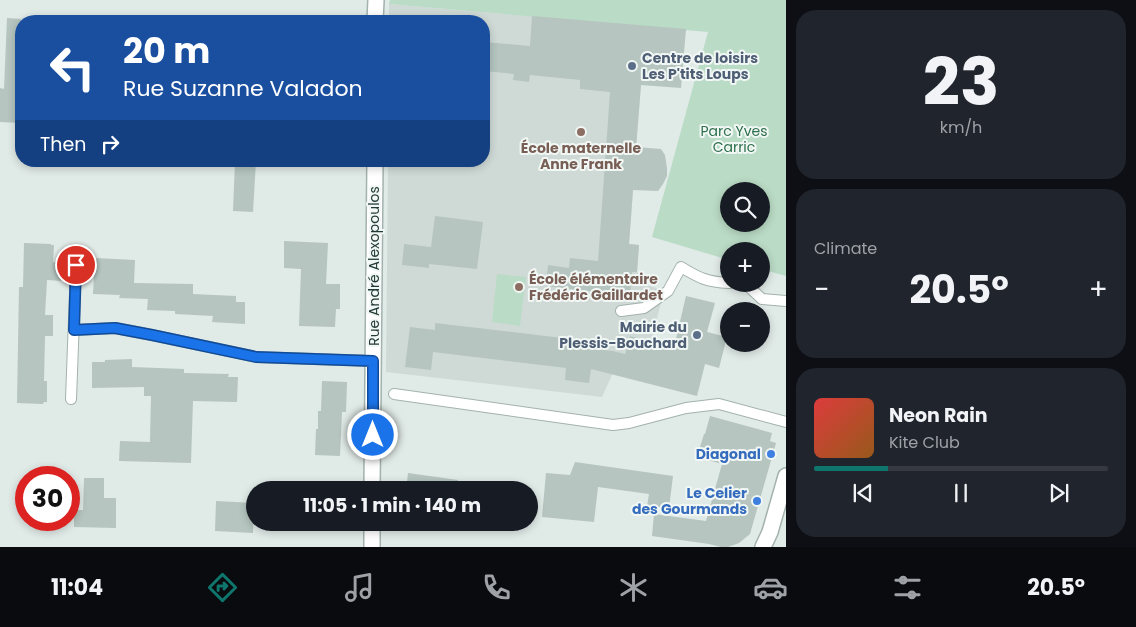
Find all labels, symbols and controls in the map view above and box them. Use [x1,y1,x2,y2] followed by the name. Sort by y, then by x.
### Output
[123,26,210,75] text: 20 m
[40,35,105,100] icon: left
[923,37,999,128] text: 23
[642,48,758,84] place label: Centre de loisirs Les P'tits Loups
[626,60,638,72] marker: Centre de loisirs Les P'tits Loups
[123,73,363,104] text: Rue Suzanne Valadon
[940,116,982,139] text: km/h
[700,121,768,157] park label: Parc Yves Carric
[575,126,587,138] marker: École maternelle Anne Frank
[96,130,124,158] icon: right
[40,131,86,158] text: Then
[521,138,642,174] place label: École maternelle Anne Frank
[720,182,770,352] map controls
[720,182,770,232] button: search
[364,186,384,346] street label: Rue André Alexopoulos
[814,237,877,260] text: Climate
[720,242,770,292] button: +
[55,244,97,286] pin
[62,251,90,279] icon: arrive
[909,263,1009,316] text: 20.5°
[529,269,663,305] place label: École élémentaire Frédéric Gaillardet
[814,270,829,309] text: −
[1089,270,1108,309] text: +
[513,281,525,293] marker: École élémentaire Frédéric Gaillardet
[720,302,770,352] button: −
[559,317,687,353] place label: Mairie du Plessis-Bouchard
[691,329,703,341] marker: Mairie du Plessis-Bouchard
[889,402,988,429] text: Neon Rain
[346,408,398,460] position arrow
[889,431,960,454] text: Kite Club
[696,444,761,464] place label: Diagonal
[765,448,777,460] marker: Diagonal
[15,466,80,531] speed limit sign: 30
[849,479,877,507] icon: previous
[947,479,975,507] icon: pause
[1045,479,1073,507] icon: next
[632,483,747,519] place label: Le Celier des Gourmands
[303,492,481,519] text: 11:05 · 1 min · 140 m
[751,495,763,507] marker: Le Celier des Gourmands
[205,570,240,605] icon: directions
[342,570,377,605] icon: music
[479,570,514,605] icon: phone
[616,570,651,605] icon: climate
[753,570,788,605] icon: car
[890,570,925,605] icon: filters
[51,572,103,603] text: 11:04
[1027,572,1085,603] text: 20.5°

